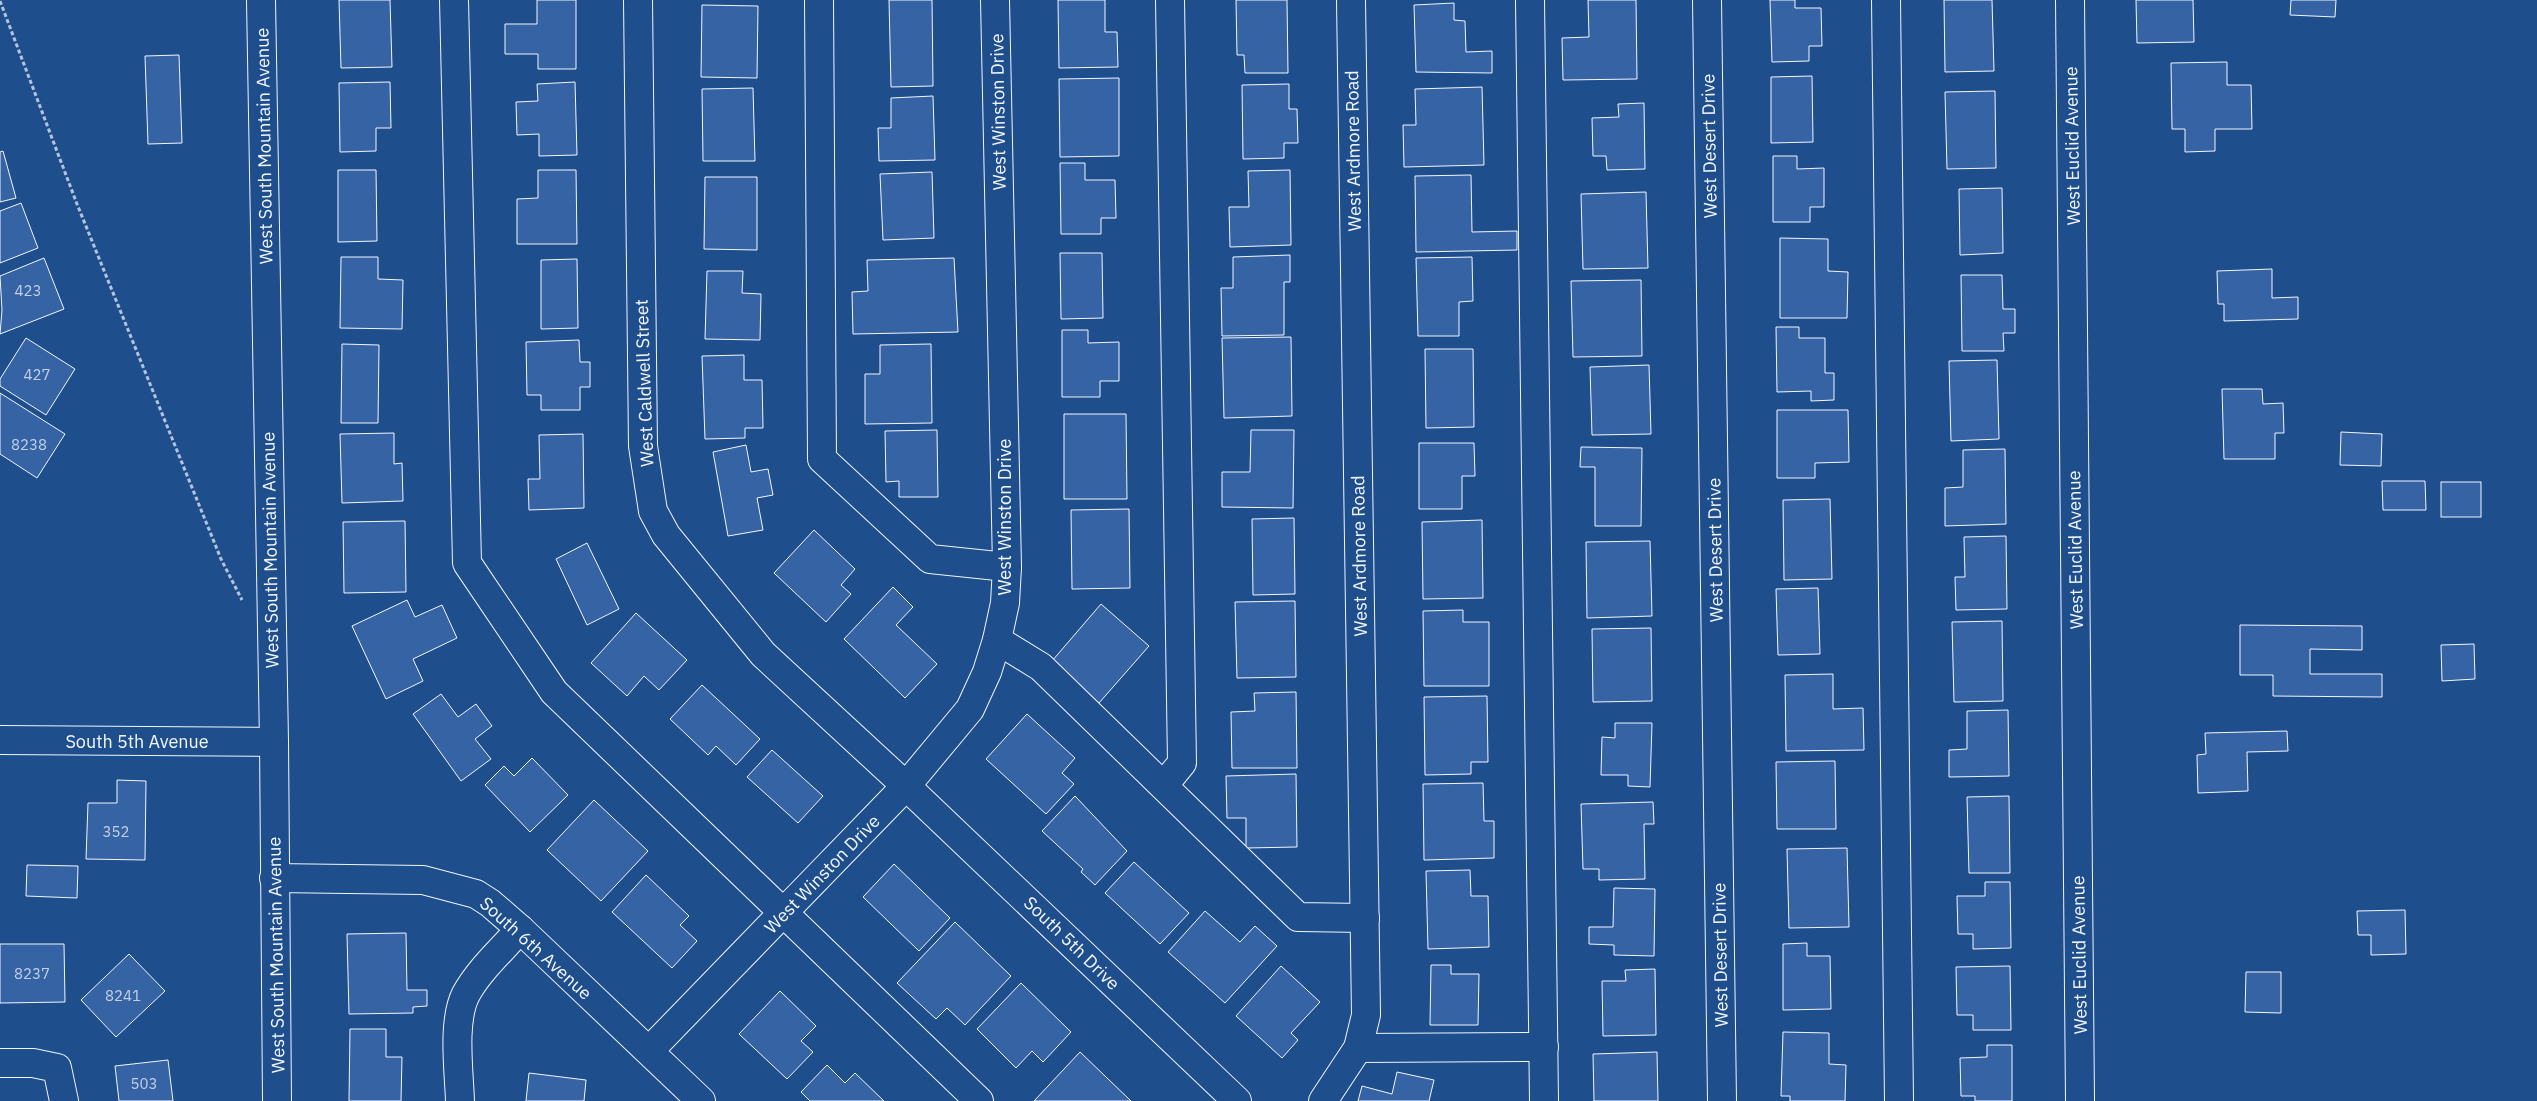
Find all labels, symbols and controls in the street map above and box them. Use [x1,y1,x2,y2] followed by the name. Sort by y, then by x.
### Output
[250,27,278,264] street label: West South Mountain Avenue
[985,33,1011,191] street label: West Winston Drive
[2059,66,2085,226] street label: West Euclid Avenue
[1340,70,1366,232] street label: West Ardmore Road
[1696,73,1722,218] street label: West Desert Drive
[14,281,42,300] house number: 423
[630,299,658,467] street label: West Caldwell Street
[23,365,51,384] house number: 427
[256,431,284,668] street label: West South Mountain Avenue
[11,435,47,454] house number: 8238
[993,438,1016,595] street label: West Winston Drive
[2062,470,2088,630] street label: West Euclid Avenue
[1346,475,1372,637] street label: West Ardmore Road
[1702,477,1728,622] street label: West Desert Drive
[65,730,209,753] street label: South 5th Avenue
[759,810,885,938] street label: West Winston Drive
[102,822,130,841] house number: 352
[262,836,290,1073] street label: West South Mountain Avenue
[2066,875,2092,1035] street label: West Euclid Avenue
[1707,882,1733,1027] street label: West Desert Drive
[1019,891,1125,995] street label: South 5th Drive
[475,892,597,1005] street label: South 6th Avenue
[14,964,50,983] house number: 8237
[105,986,141,1005] house number: 8241
[130,1074,158,1093] house number: 503

